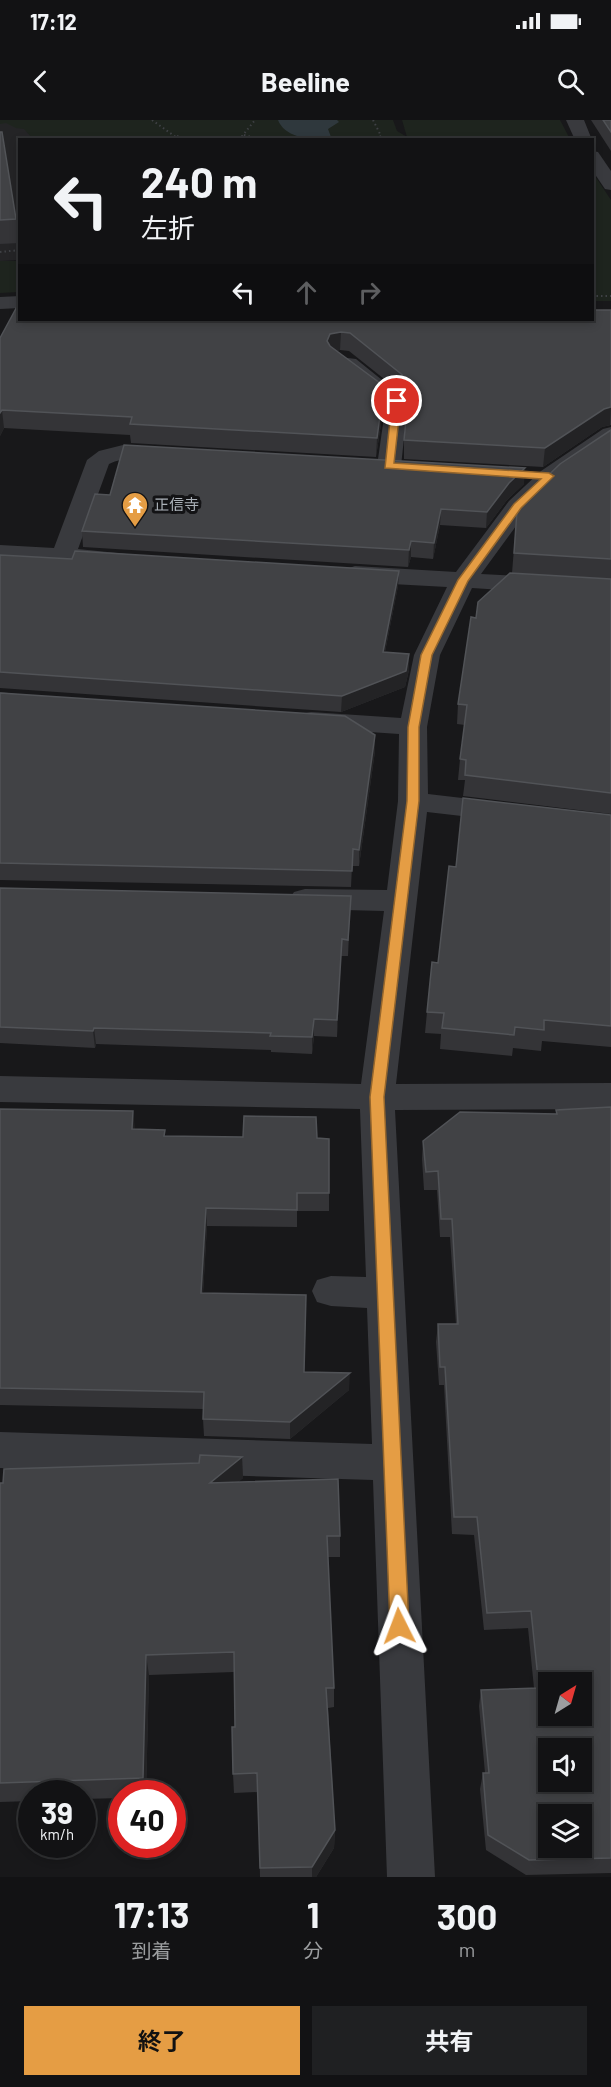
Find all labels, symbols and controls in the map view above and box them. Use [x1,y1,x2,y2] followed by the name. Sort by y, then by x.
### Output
[30,8,77,34] text: 17:12
[24,65,57,98] icon: back
[261,65,350,97] text: Beeline
[554,65,587,98] icon: search
[141,156,257,206] text: 240 m
[42,162,120,240] icon: left
[141,211,195,243] text: 左折
[227,276,260,309] icon: left
[290,276,323,309] icon: ahead
[353,276,386,309] icon: right
[371,375,422,426] pin
[380,384,413,417] icon: arrive
[120,490,150,528] temple icon: 正信寺
[154,495,199,513] place label: 正信寺
[367,1594,431,1658] position arrow
[538,1672,592,1726] north arrow
[538,1672,592,1858] map controls
[538,1738,592,1792] button: sound
[108,1780,186,1858] speed limit sign: 40
[41,1794,73,1830] text: 39
[538,1804,592,1858] button: layers
[40,1825,74,1843] text: km/h
[114,1892,190,1935] text: 17:13
[307,1892,320,1935] text: 1
[437,1894,497,1937] text: 300
[459,1937,475,1961] text: m
[132,1938,172,1962] text: 到着
[303,1938,323,1962] text: 分
[24,2006,300,2075] button: 終了
[312,2006,587,2075] button: 共有

